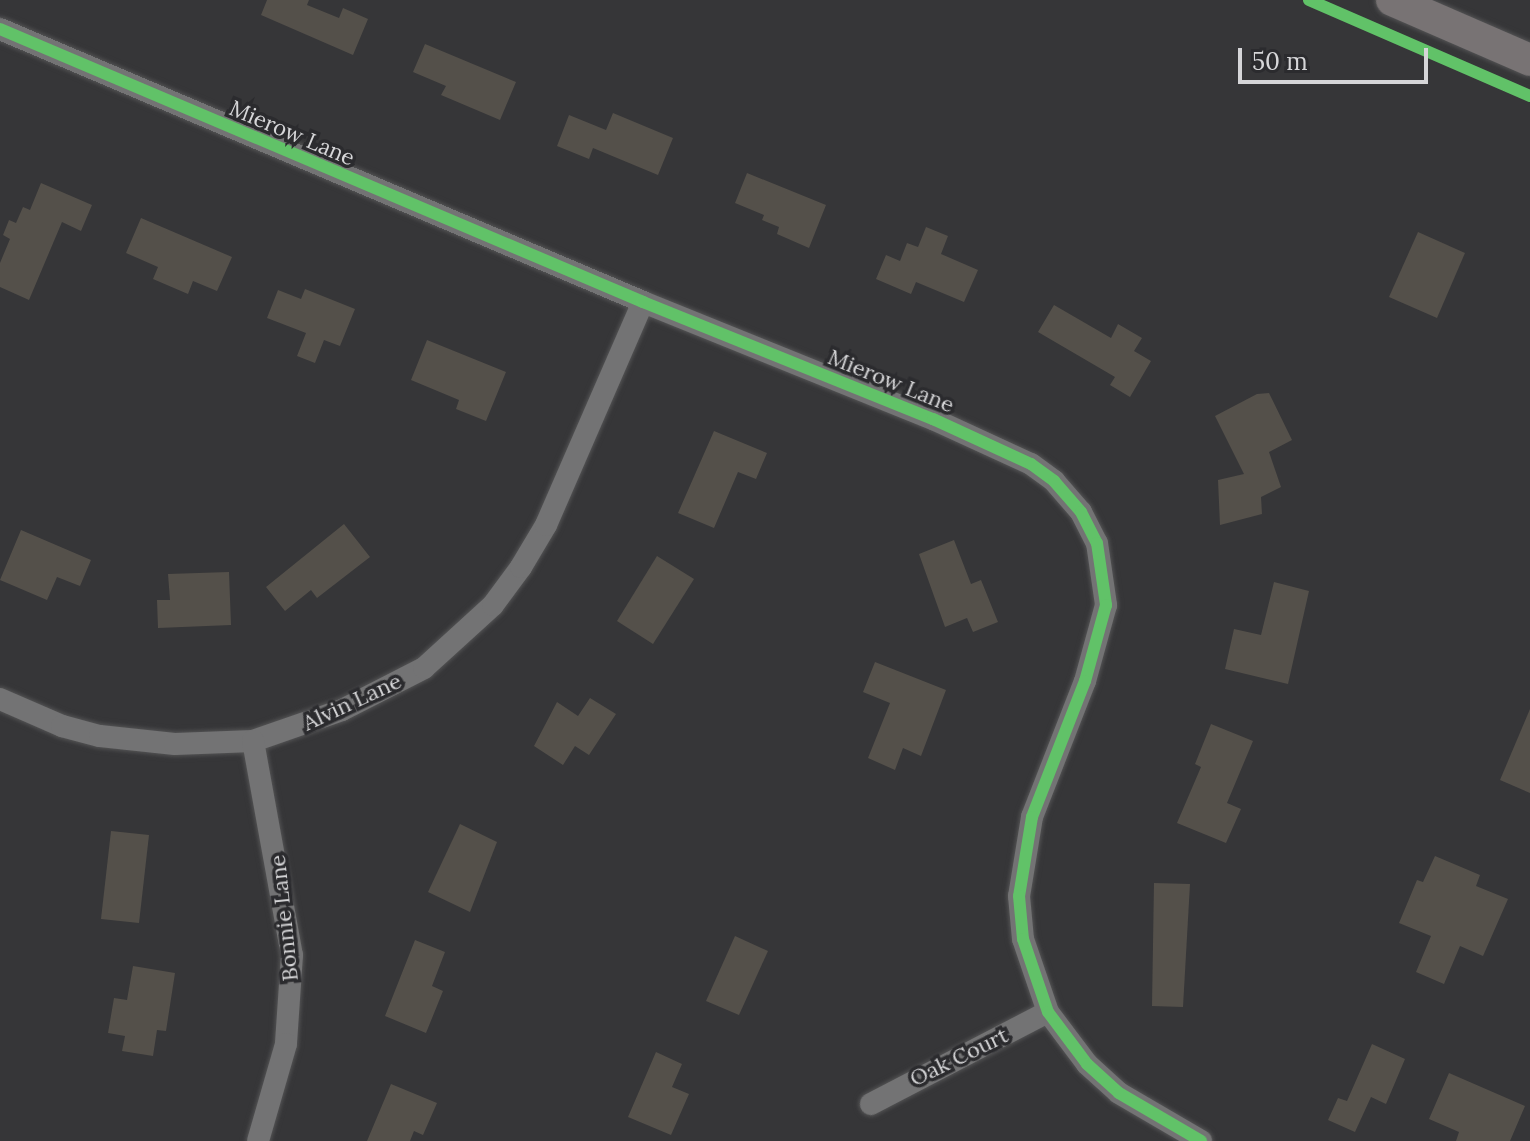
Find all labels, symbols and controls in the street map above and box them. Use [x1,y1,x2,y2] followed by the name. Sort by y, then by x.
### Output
[1242,32,1432,82] scale bar
[1252,46,1308,77] text: 50 m
[225,95,359,171] street label: Mierow Lane
[824,344,958,418] street label: Mierow Lane
[298,668,406,736] street label: Alvin Lane
[264,853,304,983] street label: Bonnie Lane
[906,1022,1012,1092] street label: Oak Court

